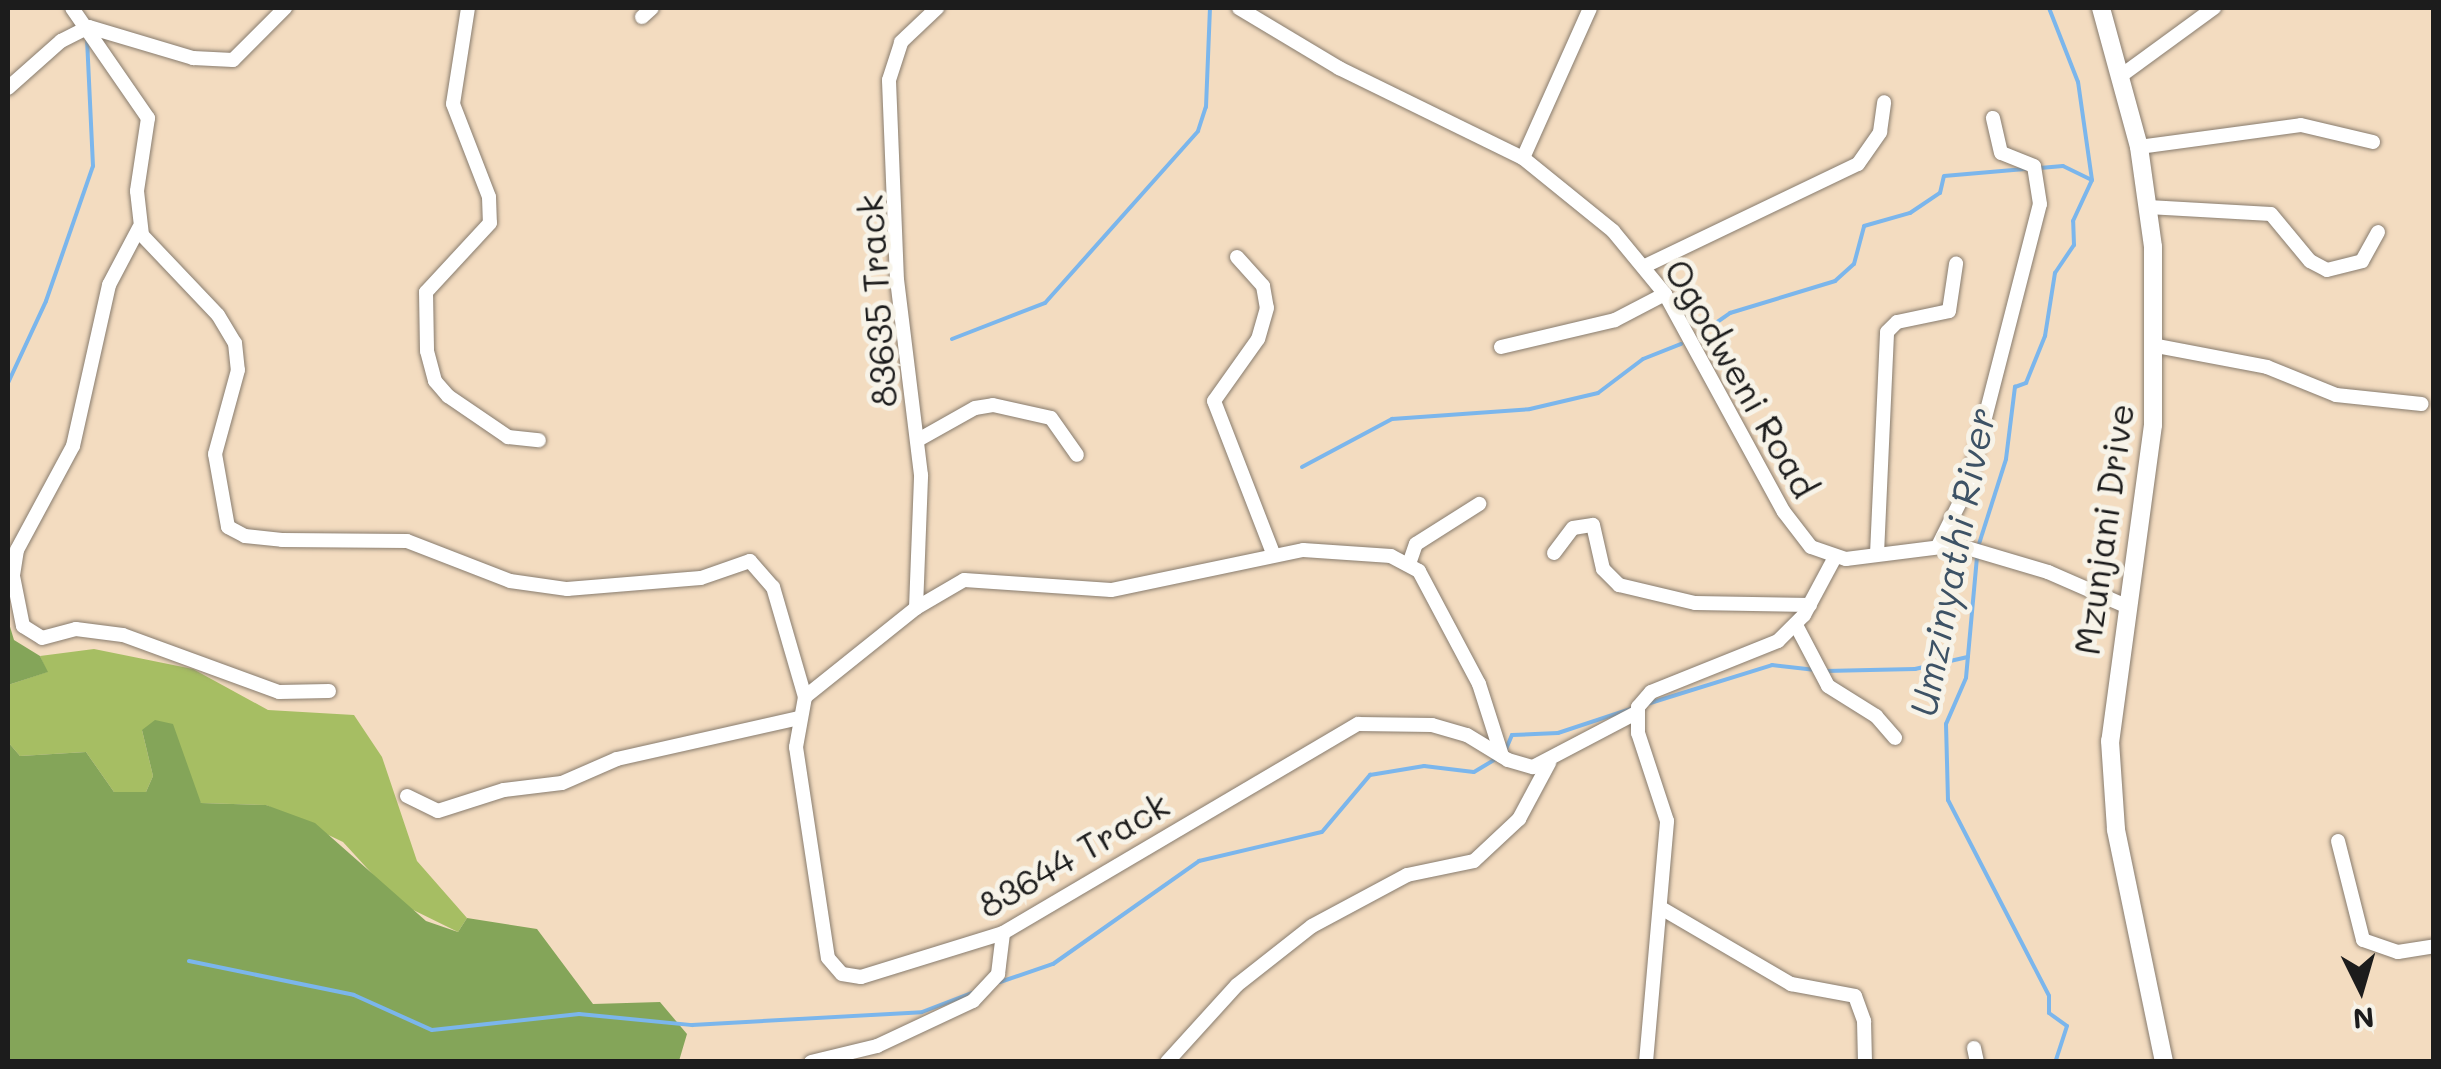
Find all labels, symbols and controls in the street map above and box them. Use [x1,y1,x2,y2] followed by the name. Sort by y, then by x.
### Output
[848,193,904,409] street label: 83635 Track
[1657,251,1827,505] street label: Ogodweni Road
[2065,401,2141,657] street label: Mzunjani Drive
[1900,404,2004,720] water label: Umzinyathi River
[970,783,1176,925] street label: 83644 Track
[2311,939,2411,1039] north arrow
[2351,1000,2376,1038] text: N

